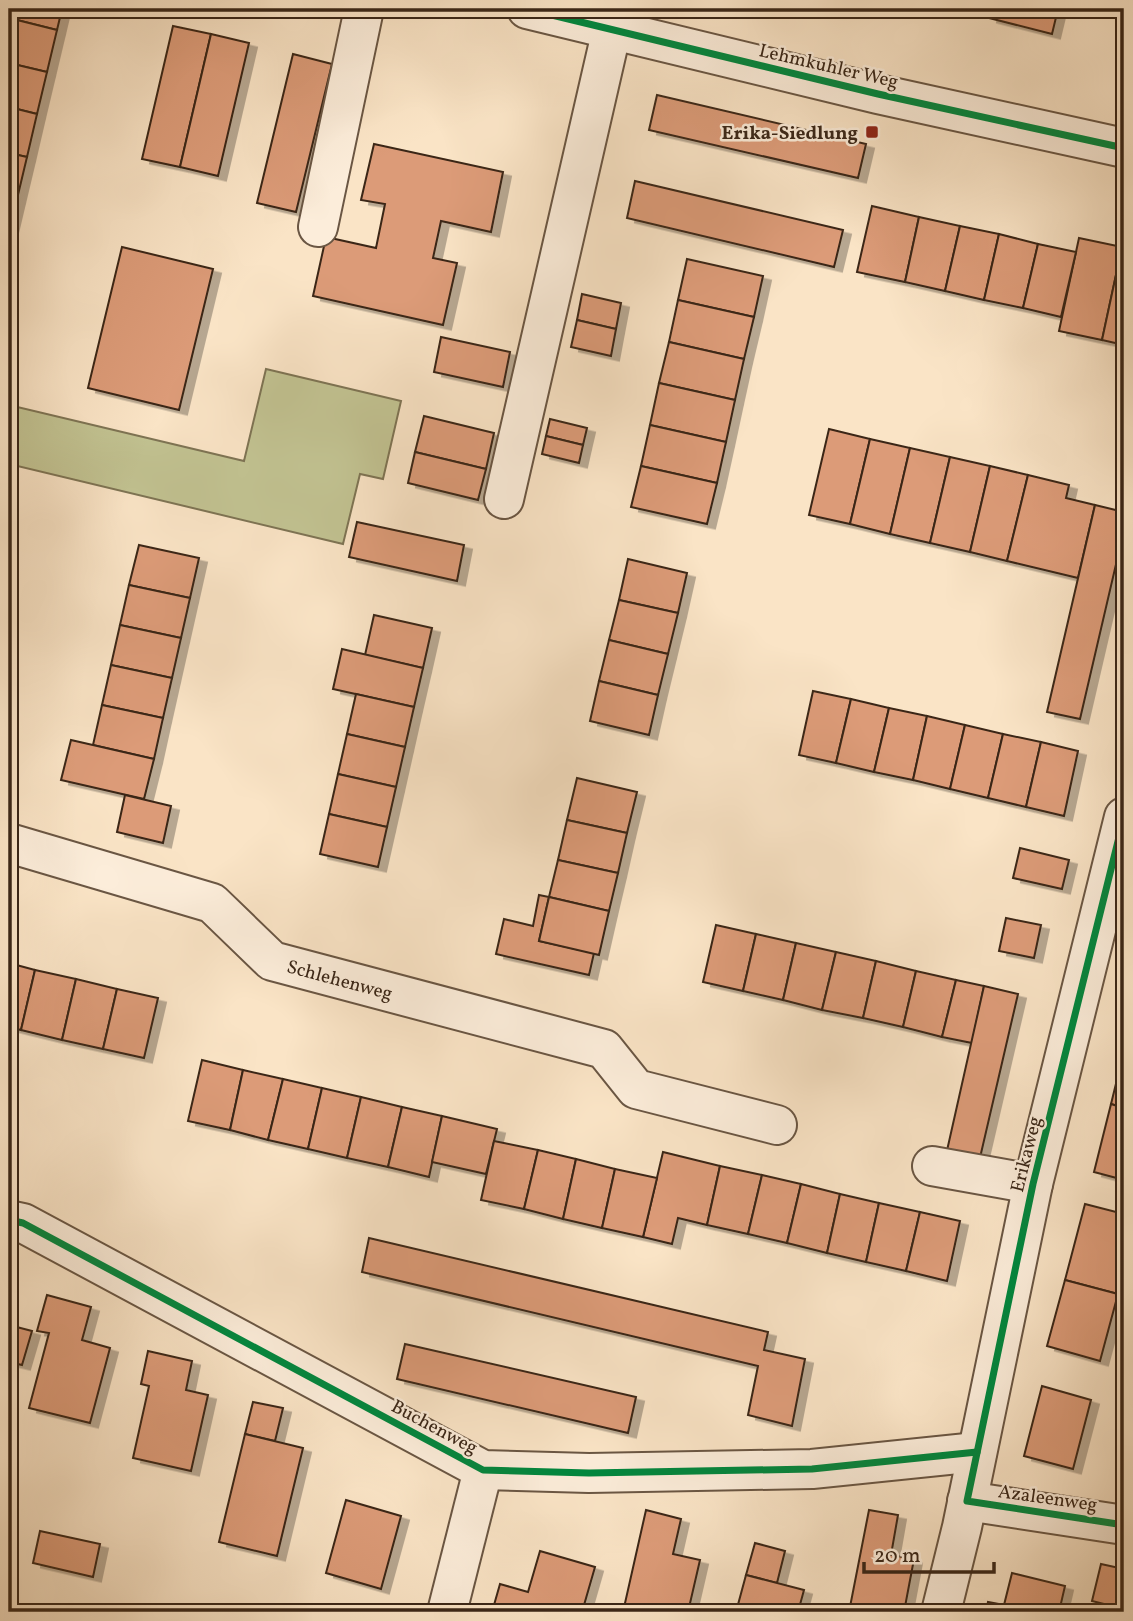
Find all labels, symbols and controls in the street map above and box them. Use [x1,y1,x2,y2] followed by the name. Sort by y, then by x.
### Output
[756,38,901,96] street label: Lehmkuhler Weg
[722,121,858,147] place label: Erika-Siedlung
[864,124,880,140] marker: Erika-Siedlung
[284,954,395,1008] street label: Schlehenweg
[1005,1114,1049,1195] street label: Erikaweg
[386,1394,482,1461] street label: Buchenweg
[996,1479,1099,1519] street label: Azaleenweg
[864,1530,993,1574] scale bar
[874,1542,920,1571] text: 20 m

